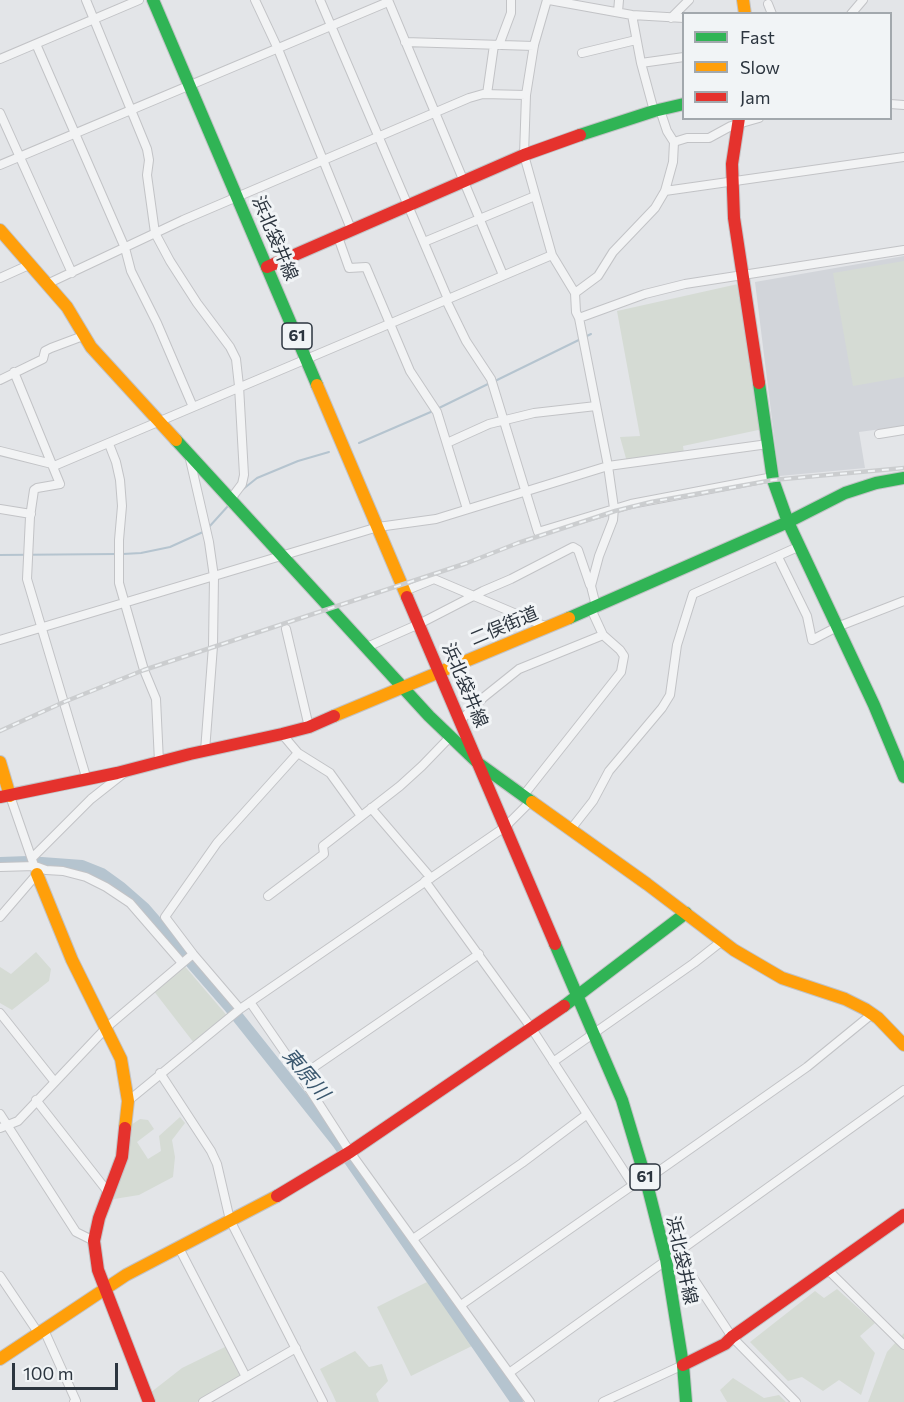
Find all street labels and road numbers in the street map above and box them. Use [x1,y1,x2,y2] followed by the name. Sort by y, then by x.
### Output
[247,192,303,284] street label: 浜北袋井線
[282,323,312,349] road number: 61
[467,602,541,650] street label: 二俣街道
[437,639,493,731] street label: 浜北袋井線
[630,1164,660,1190] road number: 61
[662,1214,702,1306] street label: 浜北袋井線

